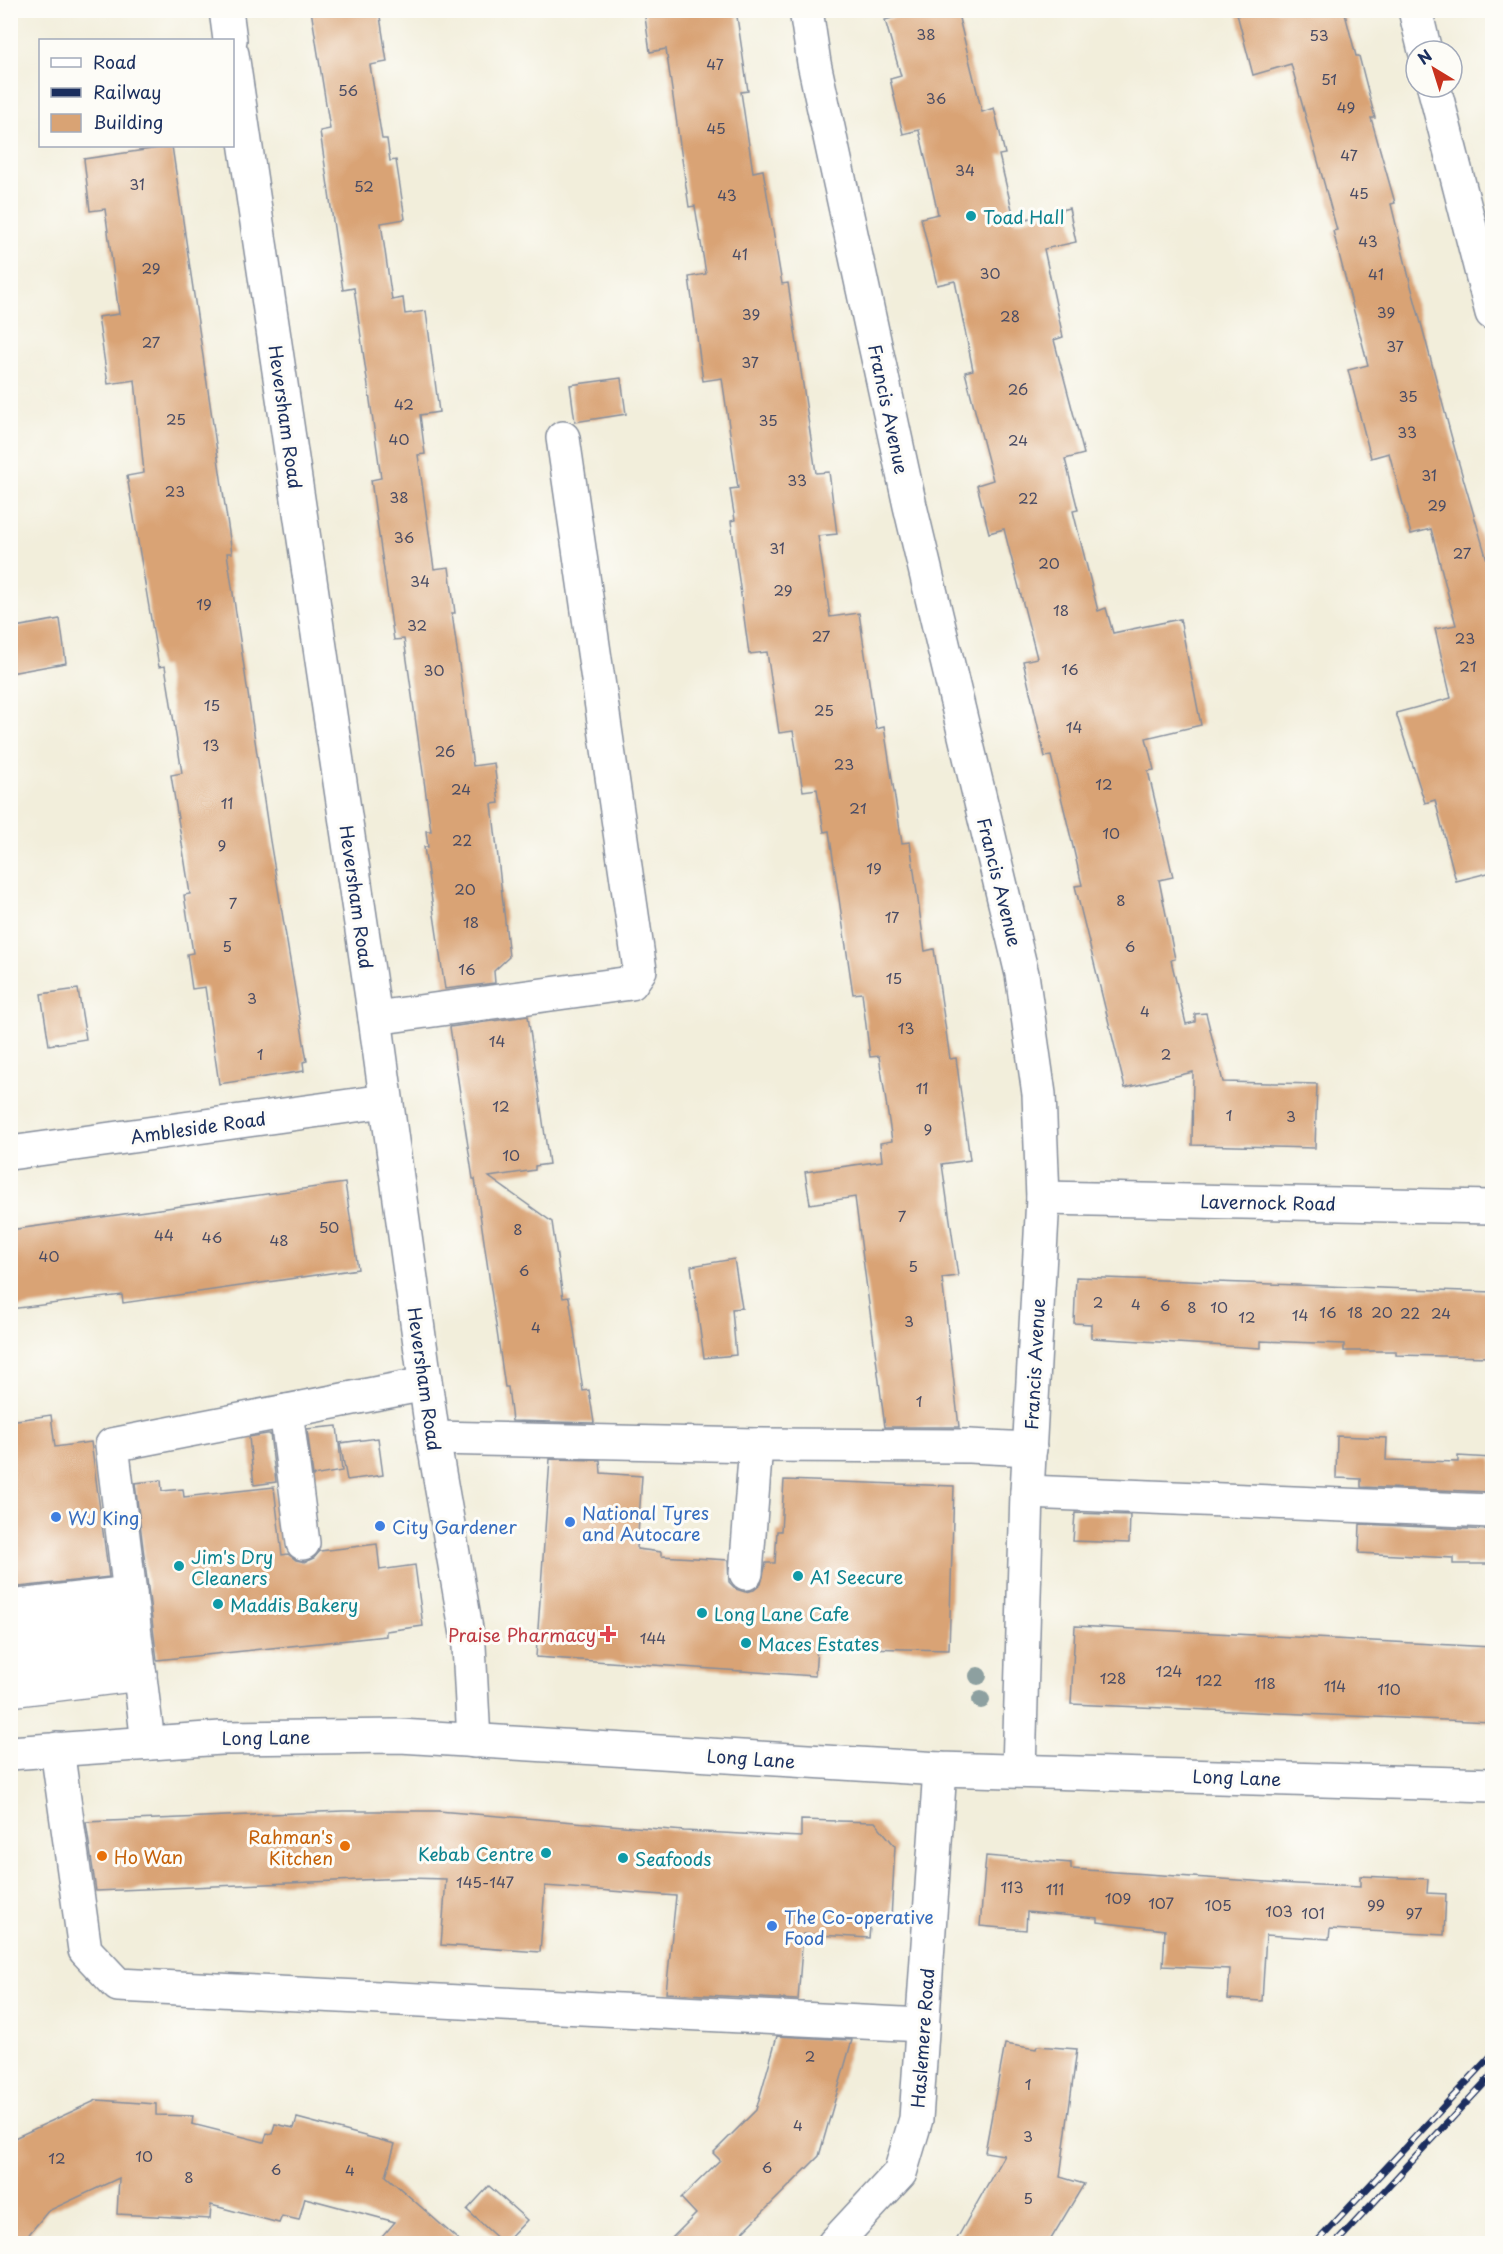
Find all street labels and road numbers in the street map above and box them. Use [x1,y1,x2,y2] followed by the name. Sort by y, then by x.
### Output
[862,342,916,476] street label: Francis Avenue
[263,343,309,491] street label: Heversham Road
[971,815,1029,949] street label: Francis Avenue
[334,823,380,971] street label: Heversham Road
[128,1104,268,1150] street label: Ambleside Road
[1200,1187,1336,1217] street label: Lavernock Road
[1017,1297,1051,1431] street label: Francis Avenue
[402,1305,448,1453] street label: Heversham Road
[221,1723,311,1751] street label: Long Lane
[706,1741,796,1775] street label: Long Lane
[1192,1762,1282,1792] street label: Long Lane
[904,1967,940,2109] street label: Haslemere Road

